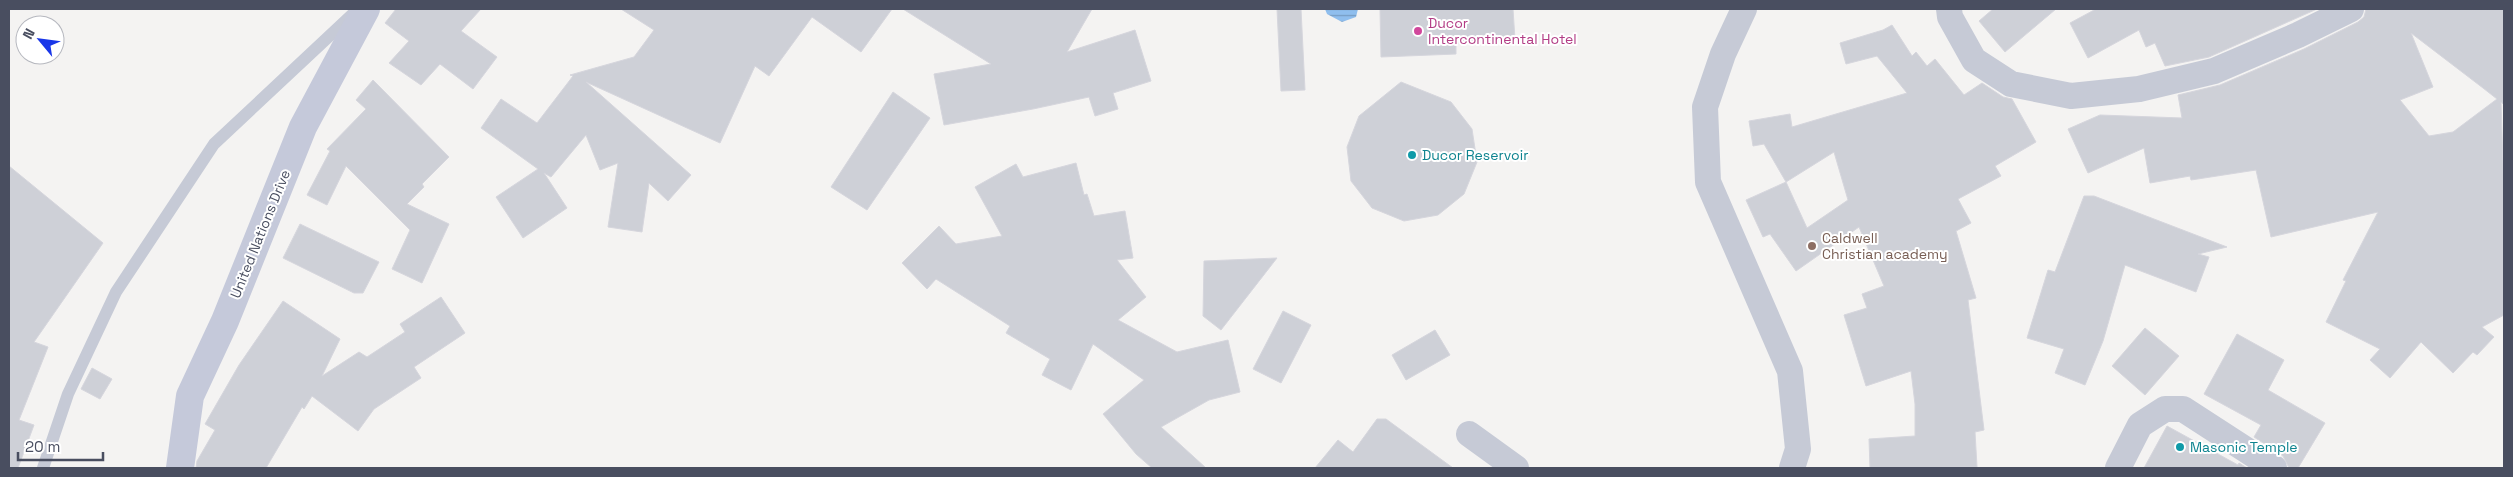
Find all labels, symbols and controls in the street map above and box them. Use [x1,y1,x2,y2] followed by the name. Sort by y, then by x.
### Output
[1428,14,1577,48] place label: Ducor Intercontinental Hotel
[15,15,65,65] north arrow
[18,25,39,42] text: N
[1412,25,1424,37] marker: Ducor Intercontinental Hotel
[1422,146,1528,164] place label: Ducor Reservoir
[1406,149,1418,161] marker: Ducor Reservoir
[226,167,294,301] street label: United Nations Drive
[1822,229,1948,263] place label: Caldwell Christian academy
[1806,240,1818,252] marker: Caldwell Christian academy
[18,430,102,462] scale bar
[25,437,60,456] text: 20 m
[2190,438,2298,456] place label: Masonic Temple
[2174,441,2186,453] marker: Masonic Temple

